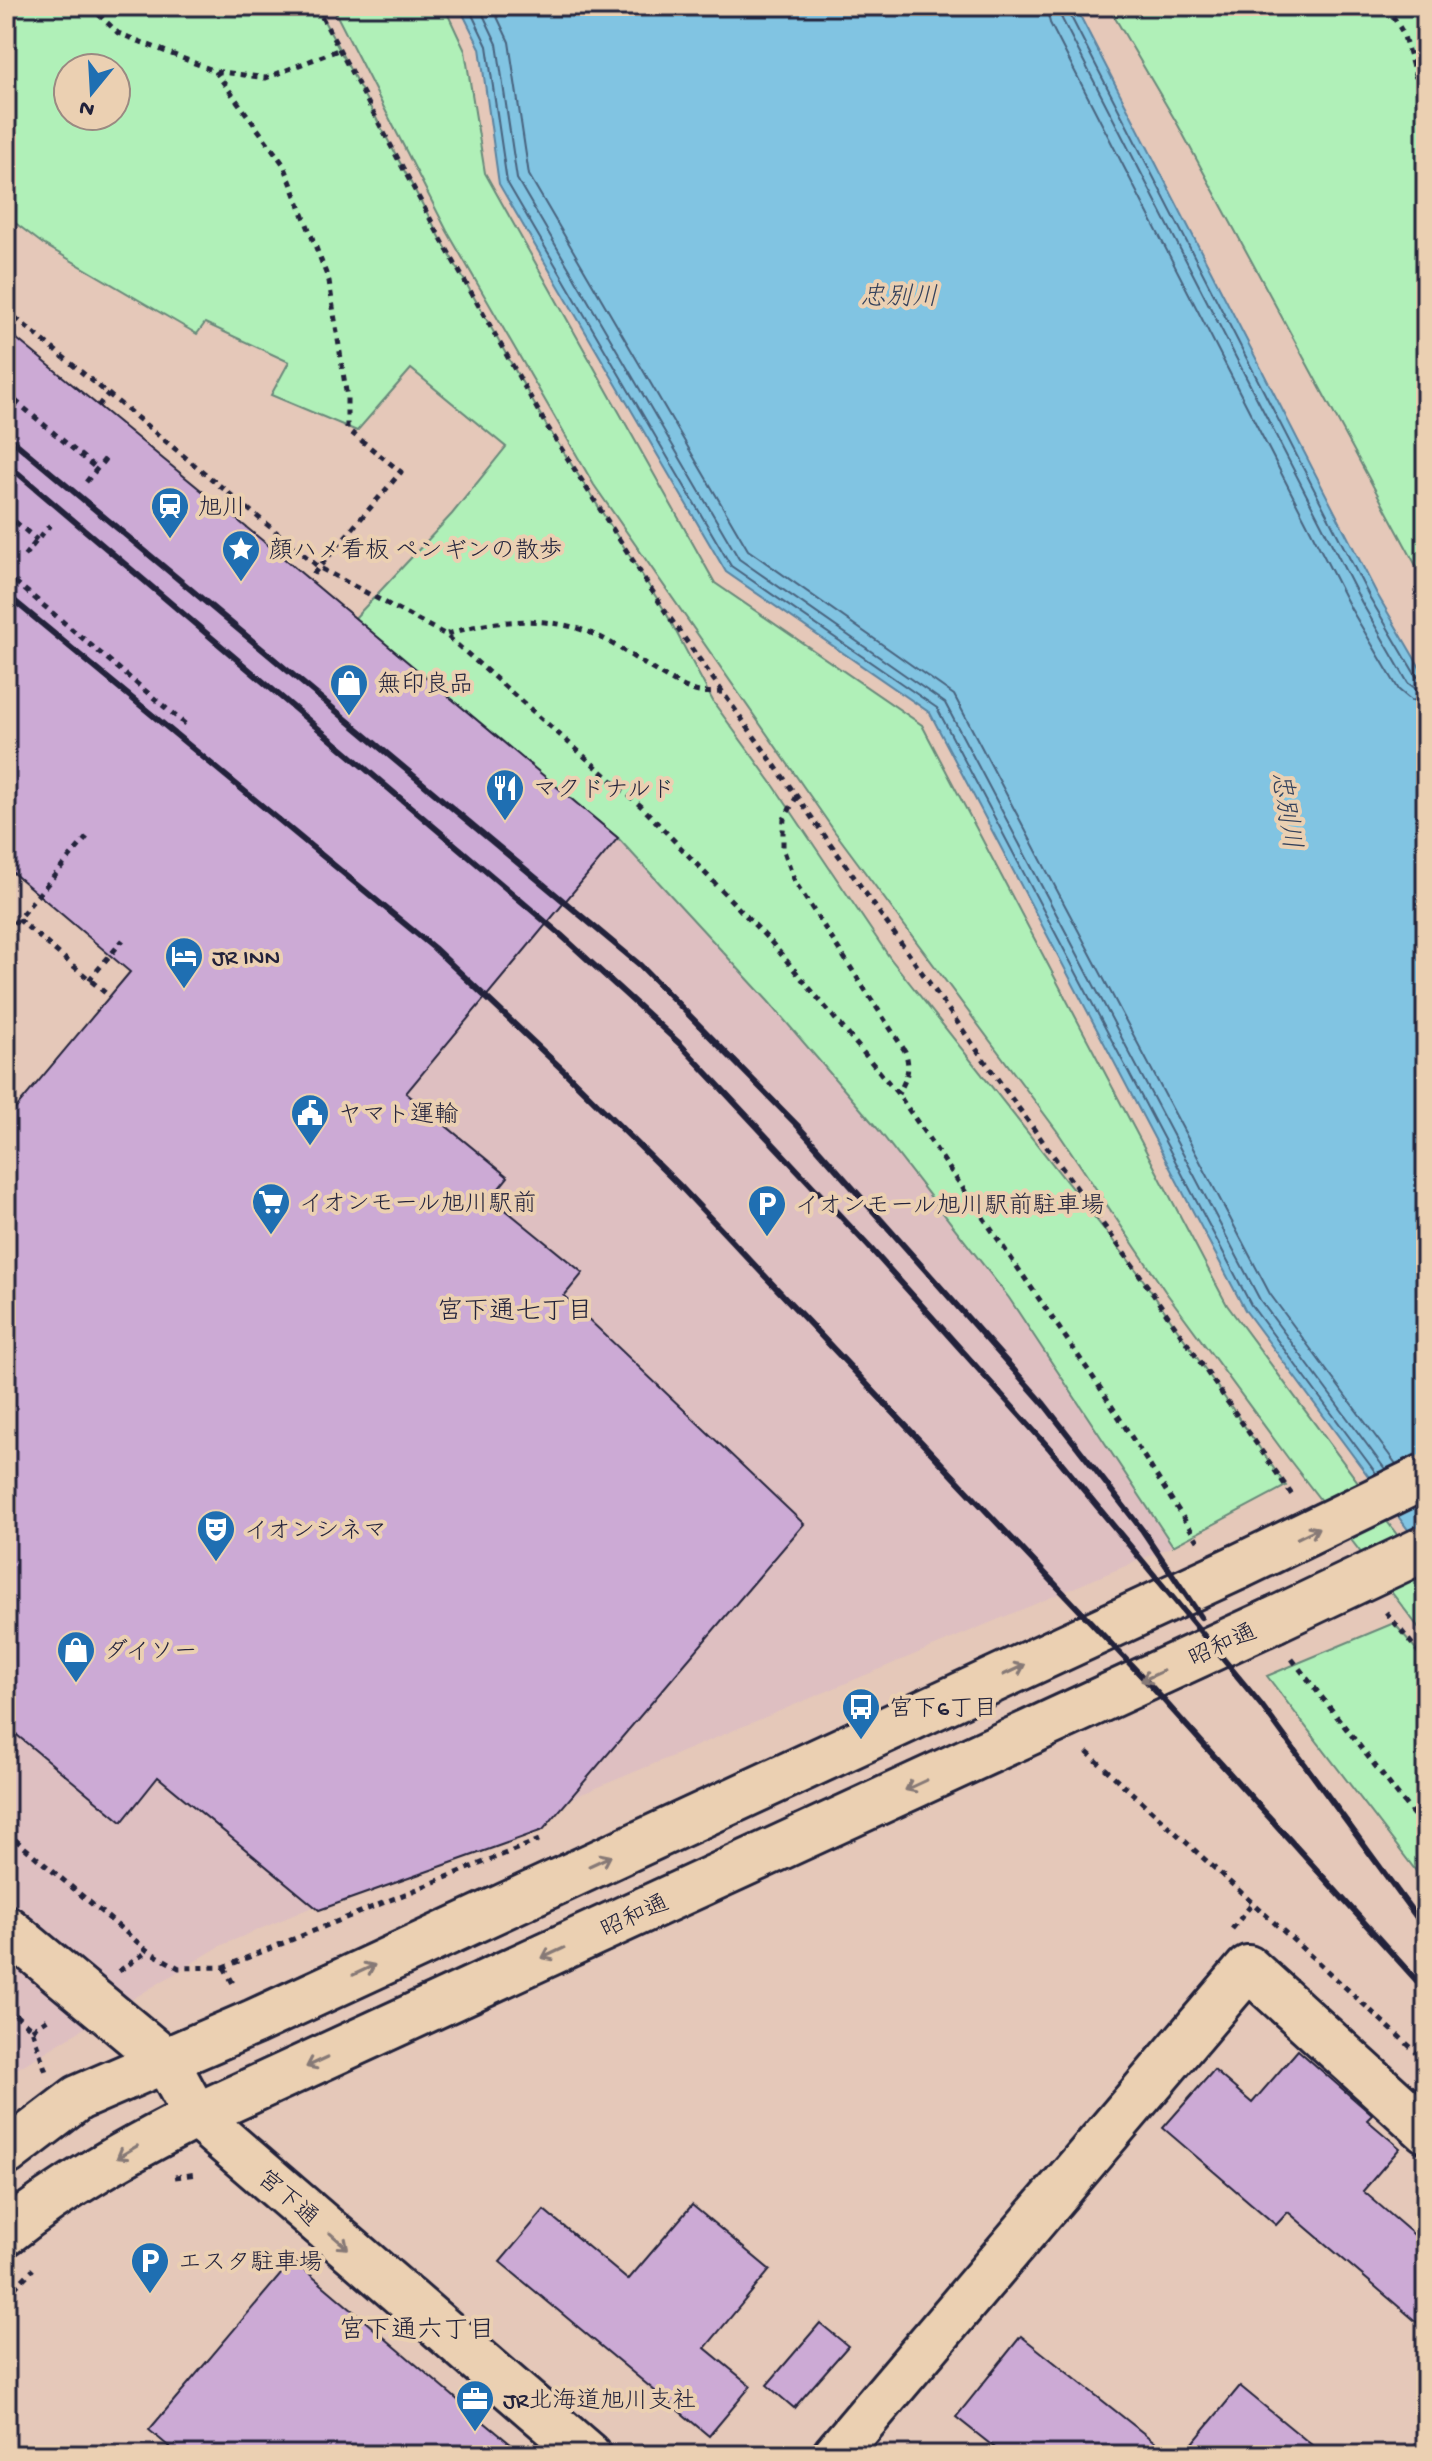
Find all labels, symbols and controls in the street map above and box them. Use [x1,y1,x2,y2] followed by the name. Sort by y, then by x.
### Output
[52,52,132,132] north arrow
[76,93,98,122] text: N
[860,282,938,315] water label: 忠別川
[149,485,191,540] station icon: 旭川
[198,495,246,524] place label: 旭川
[220,528,262,583] place icon: 顔ハメ看板 ペンギンの散歩
[269,537,563,567] place label: 顔ハメ看板 ペンギンの散歩
[328,662,370,717] shop icon: 無印良品
[377,671,473,701] place label: 無印良品
[484,767,526,822] restaurant icon: マクドナルド
[1262,769,1307,852] water label: 忠別川
[533,777,675,806] place label: マクドナルド
[163,935,205,990] hotel icon: JR INN
[212,945,280,974] place label: JR INN
[289,1092,331,1147] public building icon: ヤマト運輸
[338,1101,458,1131] place label: ヤマト運輸
[250,1181,292,1236] supermarket icon: イオンモール旭川駅前
[746,1183,788,1238] parking icon: イオンモール旭川駅前駐車場
[299,1190,537,1220] place label: イオンモール旭川駅前
[795,1192,1105,1222] place label: イオンモール旭川駅前駐車場
[437,1297,593,1329] district label: 宮下通七丁目
[195,1508,237,1563] theatre icon: イオンシネマ
[244,1518,387,1547] place label: イオンシネマ
[1296,1525,1320,1540] one-way arrow
[1185,1619,1262,1676] street label: 昭和通
[55,1629,97,1684] shop icon: ダイソー
[104,1638,198,1668] place label: ダイソー
[1002,1662,1026,1677] one-way arrow
[1140,1669,1164,1684] one-way arrow
[840,1686,882,1741] bus stop icon: 宮下6丁目
[889,1695,997,1725] place label: 宮下6丁目
[904,1778,928,1793] one-way arrow
[588,1853,612,1868] one-way arrow
[597,1890,674,1947] street label: 昭和通
[541,1946,566,1961] one-way arrow
[352,1962,376,1977] one-way arrow
[305,2055,329,2070] one-way arrow
[116,2145,139,2161] one-way arrow
[250,2164,324,2234] street label: 宮下通
[329,2232,349,2250] one-way arrow
[129,2240,171,2295] parking icon: エスタ駐車場
[178,2249,322,2279] place label: エスタ駐車場
[339,2316,495,2348] district label: 宮下通六丁目
[454,2378,496,2433] office icon: JR北海道旭川支社
[503,2387,696,2417] place label: JR北海道旭川支社

